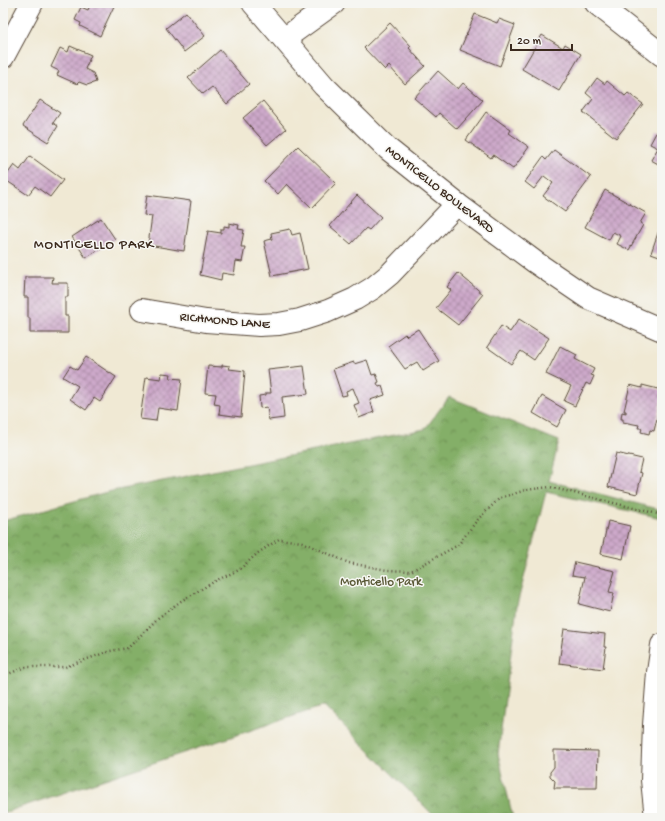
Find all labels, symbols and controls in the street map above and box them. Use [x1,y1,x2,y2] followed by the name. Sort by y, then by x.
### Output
[511,26,572,52] scale bar
[517,35,542,49] text: 20 m
[382,143,497,237] street label: MONTICELLO BOULEVARD
[34,237,154,254] district label: MONTICELLO PARK
[179,310,271,333] street label: RICHMOND LANE
[340,575,423,590] park label: Monticello Park

